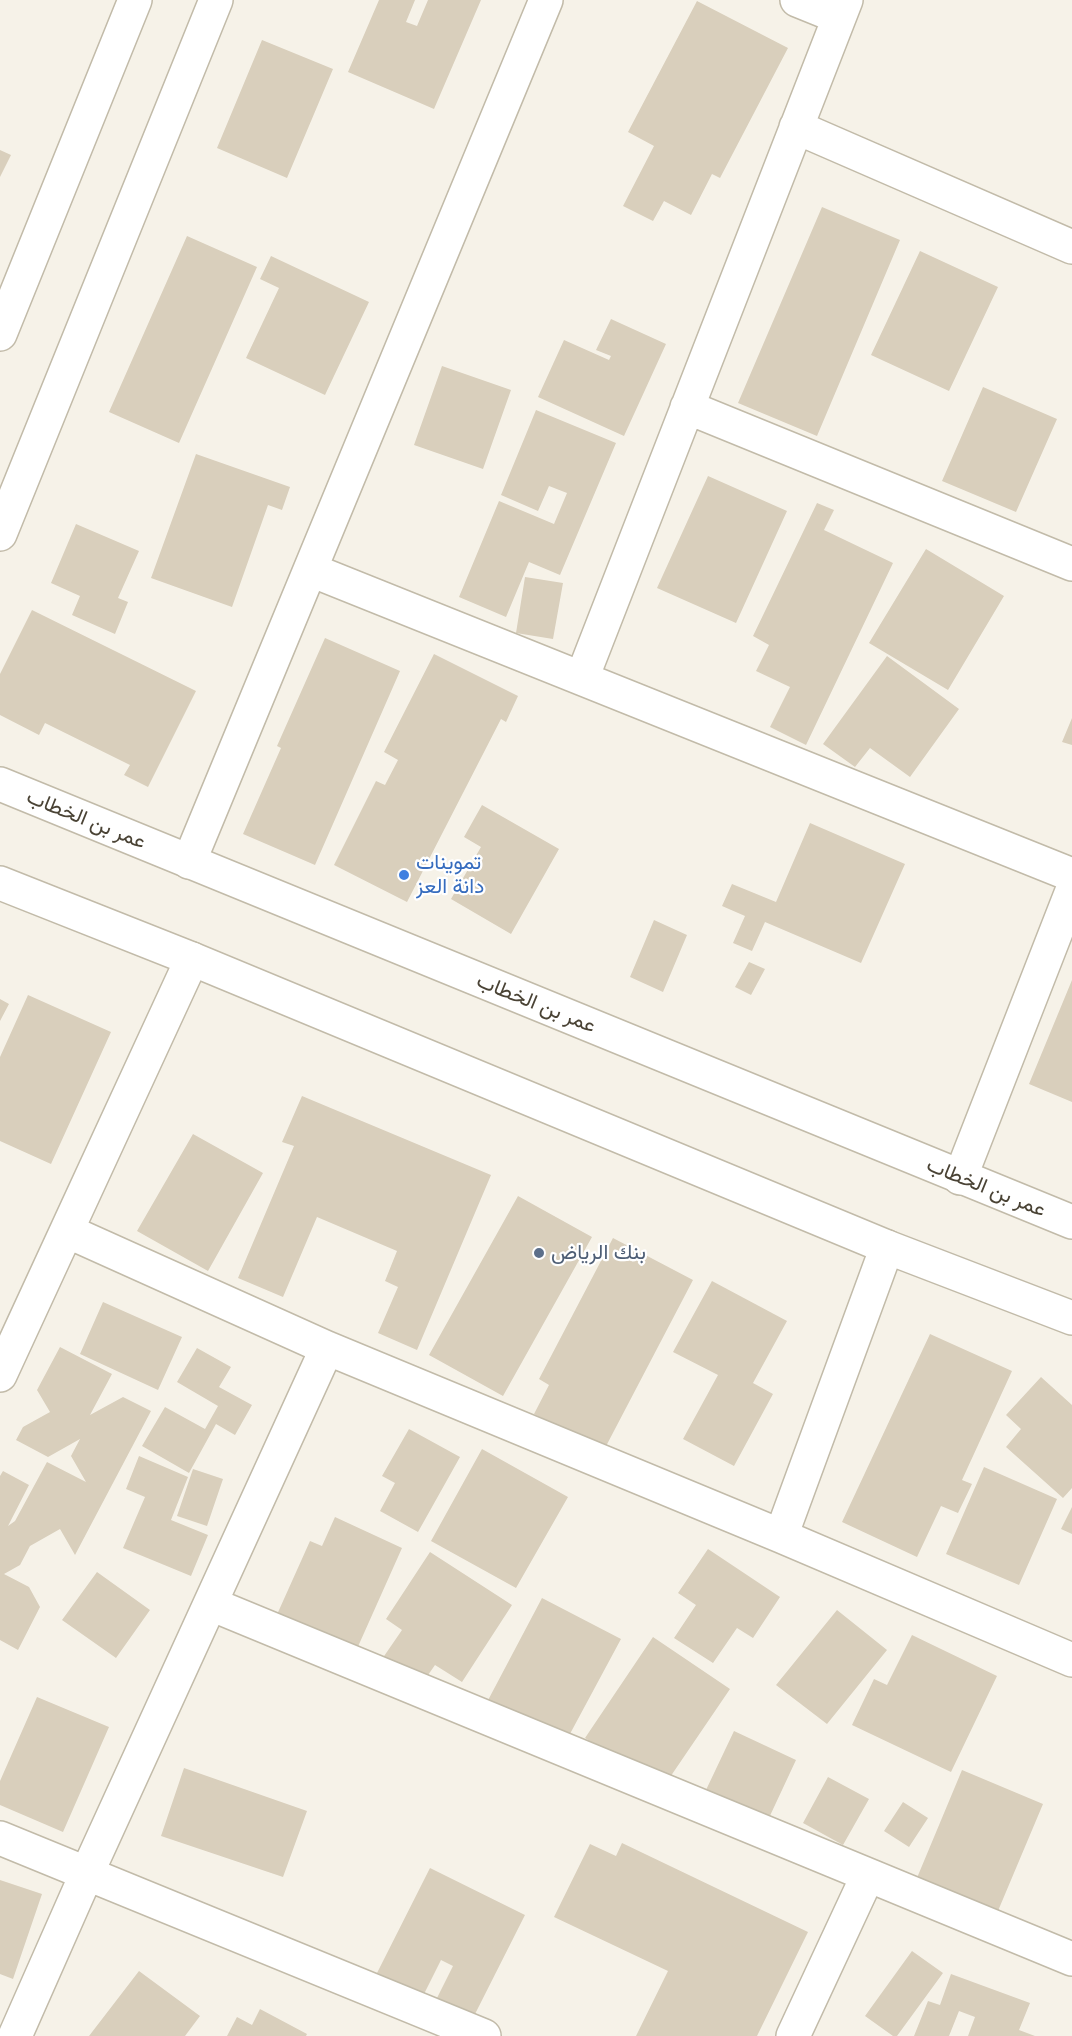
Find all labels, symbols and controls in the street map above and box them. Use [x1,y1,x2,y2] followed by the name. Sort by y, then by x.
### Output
[23,785,149,855] street label: عمر بن الخطاب
[416,850,484,900] place label: تموينات دانة العز
[397,868,411,882] marker: تموينات دانة العز
[473,969,599,1039] street label: عمر بن الخطاب
[923,1153,1049,1223] street label: عمر بن الخطاب
[551,1240,646,1266] place label: بنك الرياض
[532,1246,546,1260] marker: بنك الرياض

